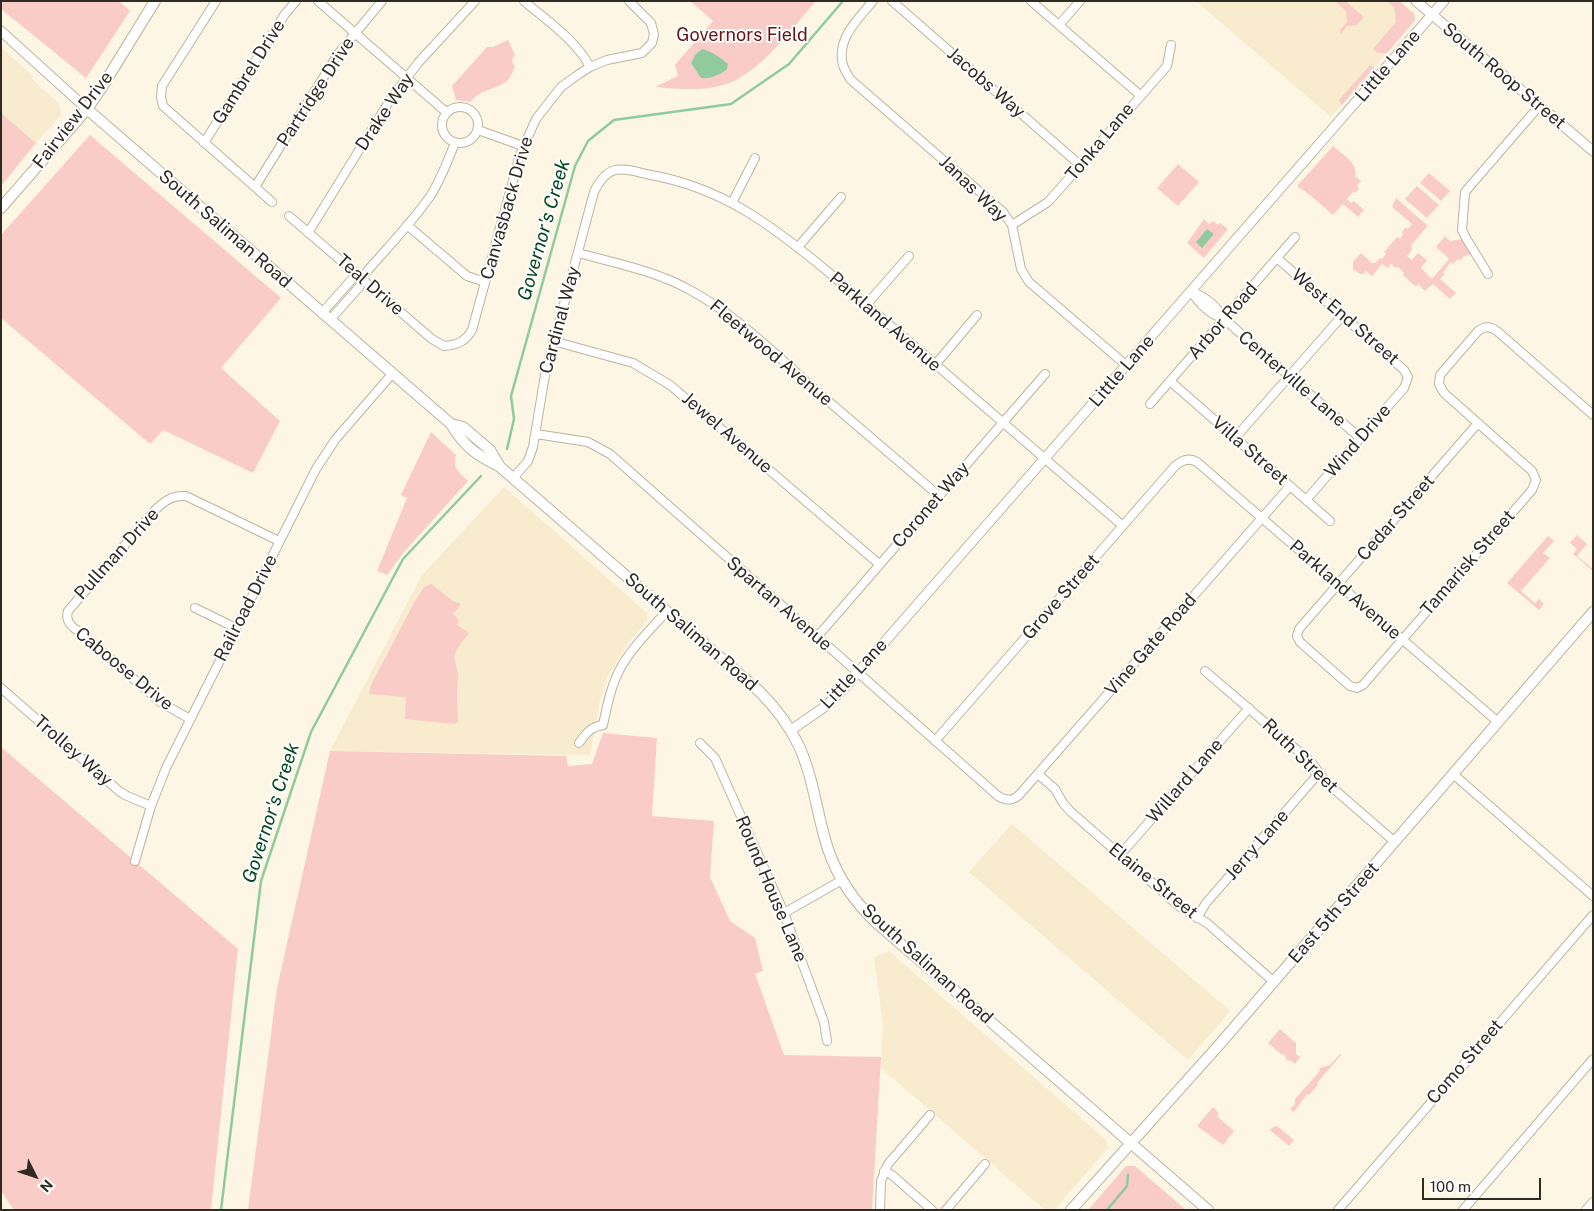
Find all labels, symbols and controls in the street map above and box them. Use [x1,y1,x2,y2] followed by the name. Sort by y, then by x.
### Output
[208,16,290,128] street label: Gambrel Drive
[1438,18,1570,134] street label: South Roop Street
[676,24,808,46] park label: Governors Field
[1351,26,1425,106] street label: Little Lane
[273,33,359,151] street label: Partridge Drive
[942,43,1030,123] street label: Jacobs Way
[28,67,118,173] street label: Fairview Drive
[351,69,419,155] street label: Drake Way
[1061,99,1139,185] street label: Tonka Lane
[476,134,538,282] street label: Canvasback Drive
[934,151,1012,227] street label: Janas Way
[513,157,575,303] water label: Governor's Creek
[154,165,296,293] street label: South Saliman Road
[332,250,408,320] street label: Teal Drive
[535,264,585,376] street label: Cardinal Way
[1287,264,1403,370] street label: West End Street
[825,268,945,376] street label: Parkland Avenue
[1184,278,1262,364] street label: Arbor Road
[705,295,837,411] street label: Fleetwood Avenue
[1234,326,1350,432] street label: Centerville Lane
[1085,331,1159,411] street label: Little Lane
[677,388,777,478] street label: Jewel Avenue
[1320,400,1396,482] street label: Wind Drive
[1207,412,1293,490] street label: Villa Street
[888,458,974,552] street label: Coronet Way
[1353,470,1439,566] street label: Cedar Street
[70,504,164,604] street label: Pullman Drive
[1416,506,1520,620] street label: Tamarisk Street
[1285,536,1405,644] street label: Parkland Avenue
[1018,550,1104,644] street label: Grove Street
[210,551,282,665] street label: Railroad Drive
[722,552,836,656] street label: Spartan Avenue
[620,568,762,696] street label: South Saliman Road
[1101,589,1201,701] street label: Vine Gate Road
[71,623,177,715] street label: Caboose Drive
[816,634,892,714] street label: Little Lane
[29,711,117,791] street label: Trolley Way
[1258,715,1342,797] street label: Ruth Street
[1142,734,1228,828] street label: Willard Lane
[238,740,304,886] water label: Governor's Creek
[1221,805,1293,885] street label: Jerry Lane
[730,813,812,965] street label: Round House Lane
[1104,839,1202,923] street label: Elaine Street
[1284,858,1384,968] street label: East 5th Street
[857,899,997,1029] street label: South Saliman Road
[1422,1015,1508,1109] street label: Como Street
[10,1151,60,1201] north arrow
[1424,1168,1543,1200] scale bar
[37,1176,56,1195] text: N
[1430,1178,1471,1195] text: 100 m

